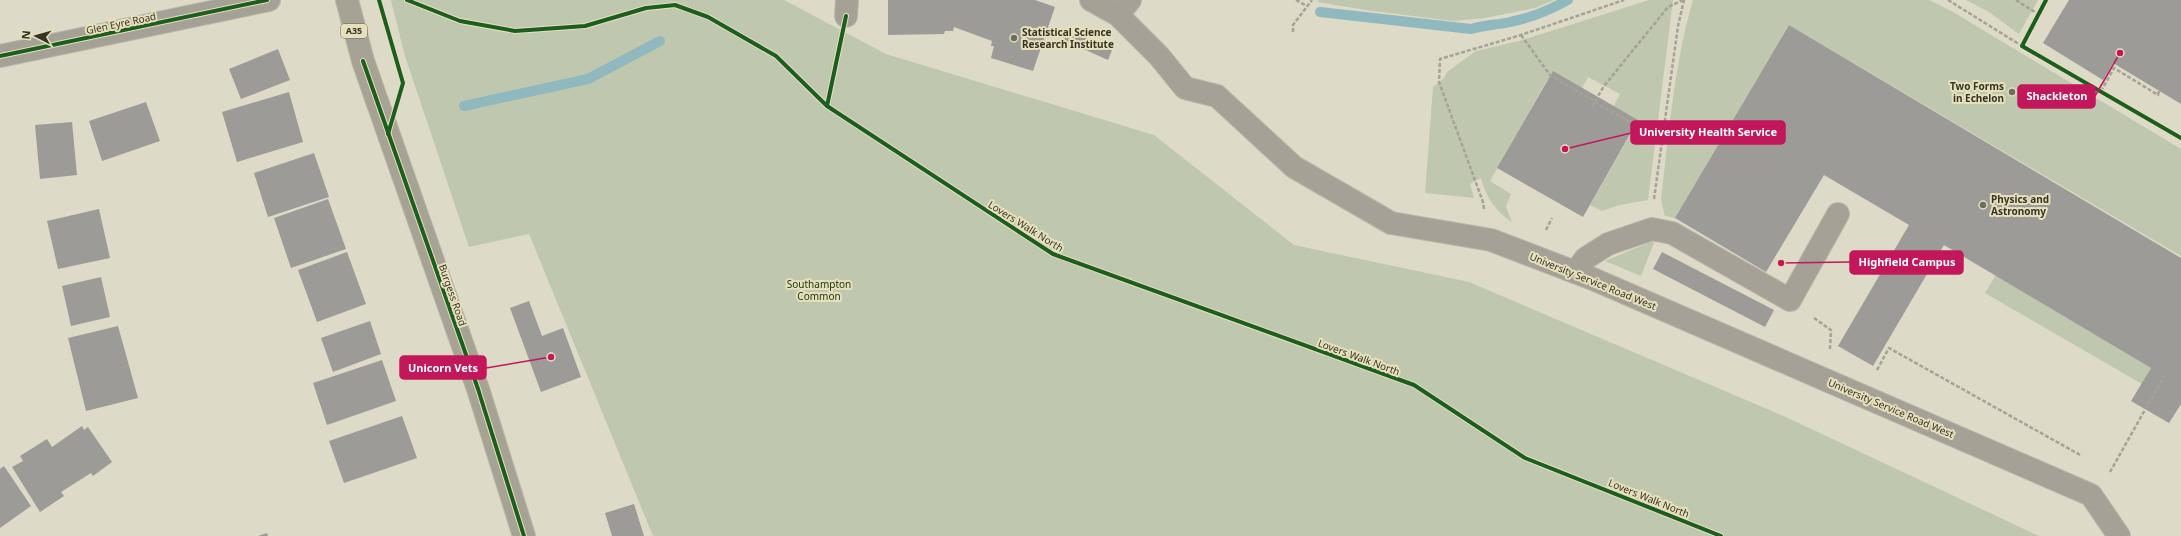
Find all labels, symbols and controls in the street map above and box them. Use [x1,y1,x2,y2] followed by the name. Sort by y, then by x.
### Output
[85,9,157,37] street label: Glen Eyre Road
[16,16,56,56] north arrow
[341,24,367,38] road number: A35
[1022,25,1114,51] place label: Statistical Science Research Institute
[18,30,33,40] text: N
[1009,33,1019,43] marker: Statistical Science Research Institute
[1950,79,2004,105] place label: Two Forms in Echelon
[2018,85,2095,108] callout: Shackleton
[2007,87,2017,97] marker: Two Forms in Echelon
[2027,88,2087,103] text: Shackleton
[1631,121,1785,144] callout: University Health Service
[1639,124,1778,139] text: University Health Service
[1991,192,2049,218] place label: Physics and Astronomy
[986,197,1066,255] street label: Lovers Walk North
[1978,200,1988,210] marker: Physics and Astronomy
[1528,249,1659,313] street label: University Service Road West
[1850,251,1963,274] callout: Highfield Campus
[1859,254,1956,269] text: Highfield Campus
[436,262,470,328] street label: Burgess Road
[787,277,851,303] park label: Southampton Common
[1316,336,1402,378] street label: Lovers Walk North
[400,356,486,379] callout: Unicorn Vets
[408,360,478,375] text: Unicorn Vets
[1826,375,1956,441] street label: University Service Road West
[1606,475,1692,521] street label: Lovers Walk North

